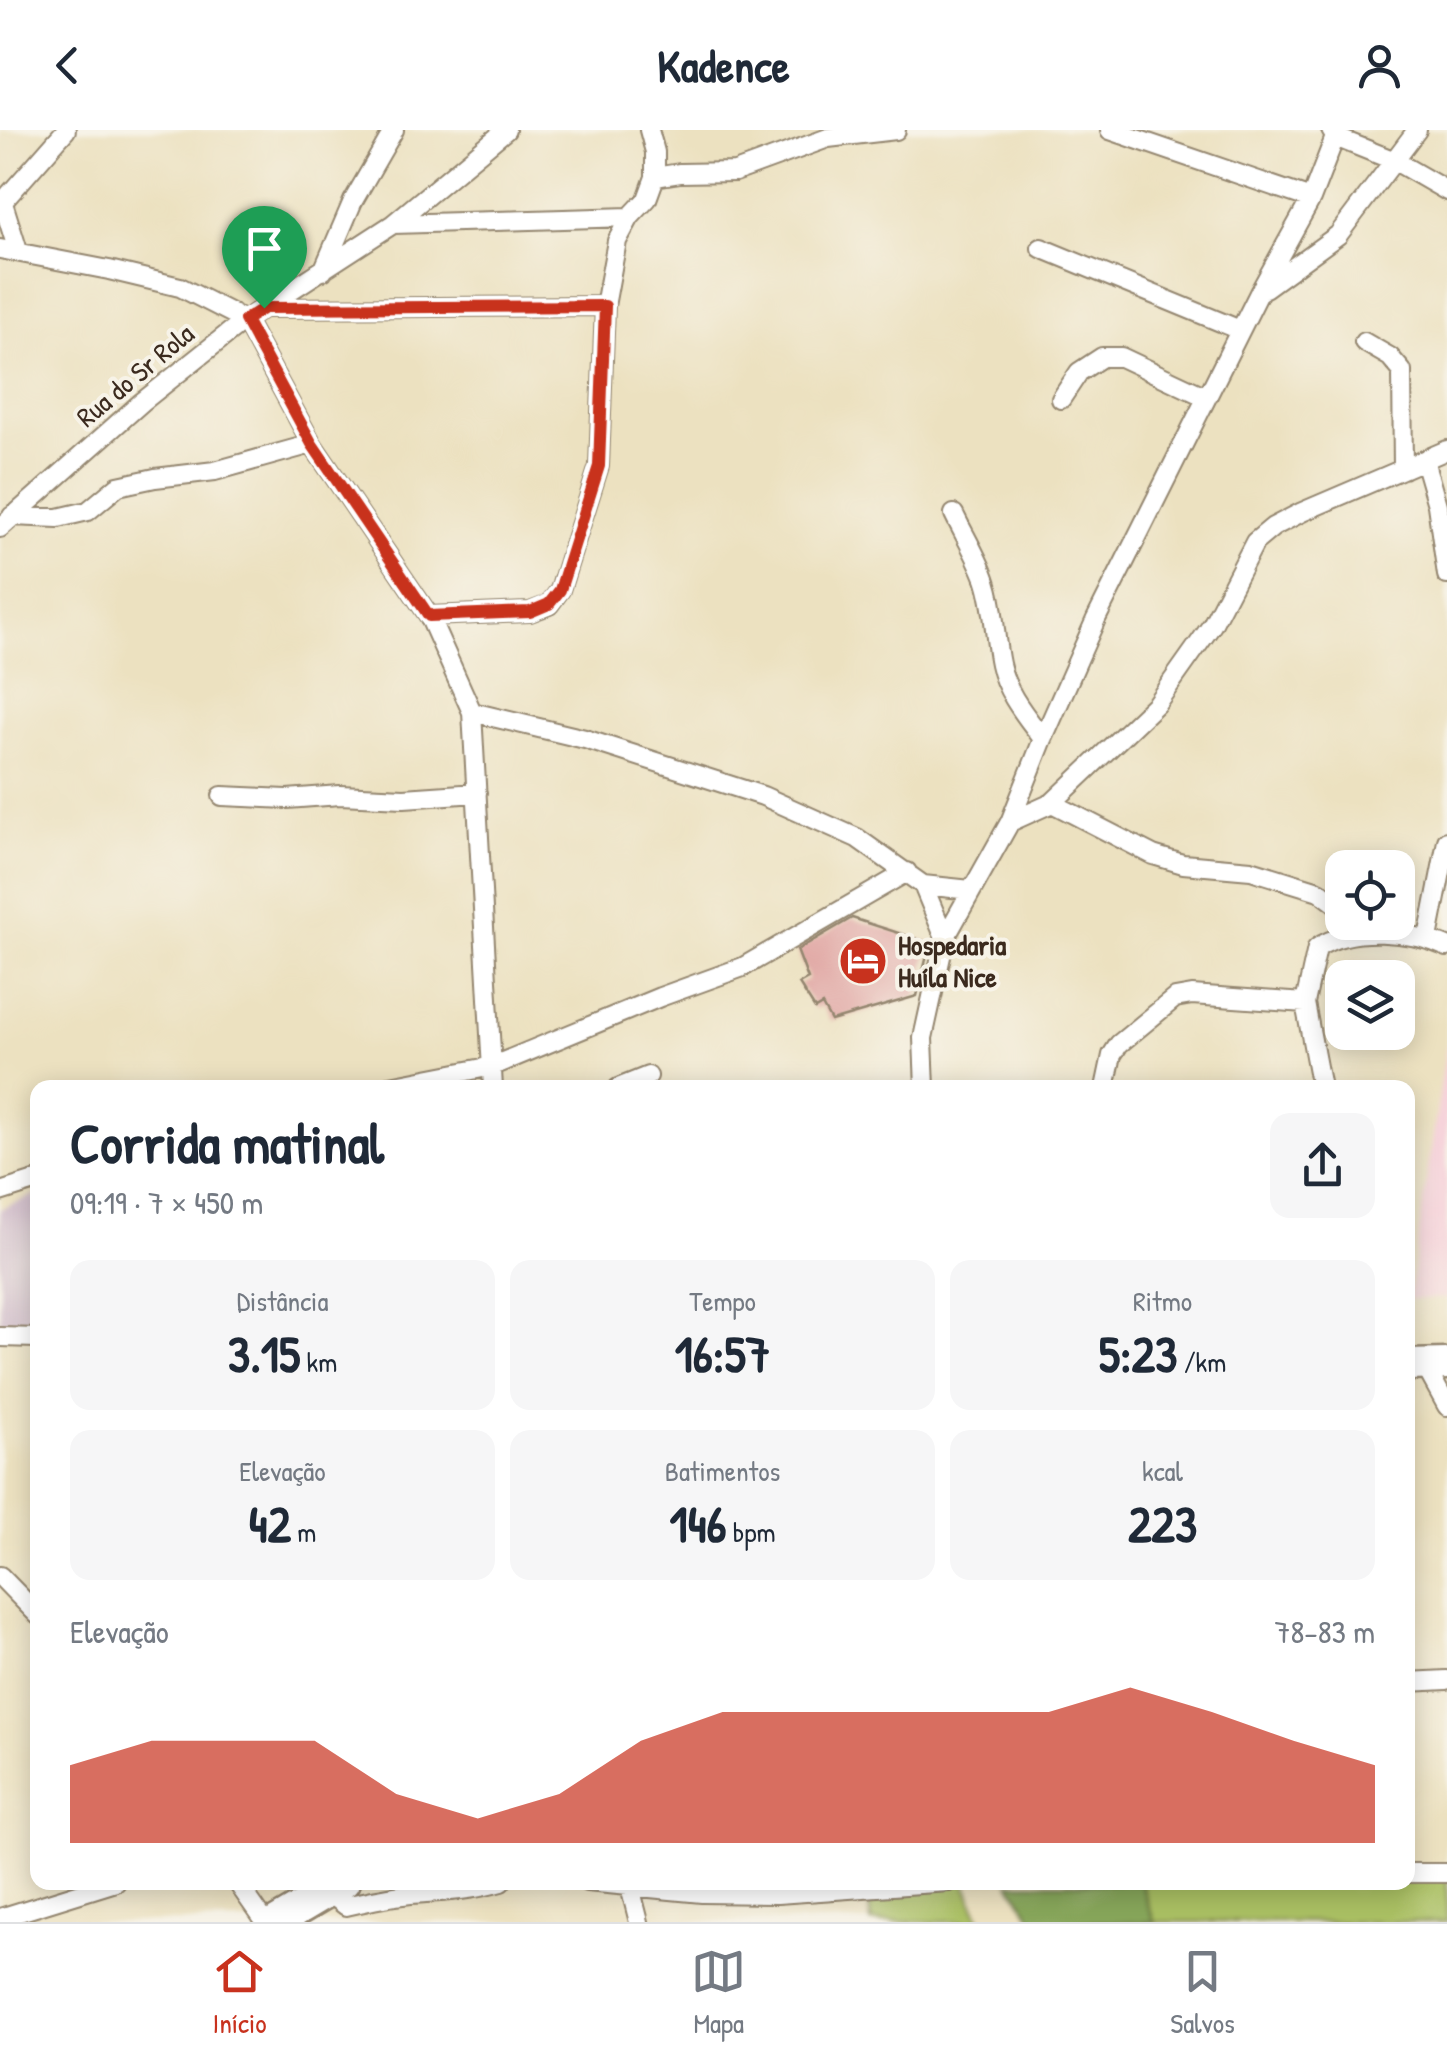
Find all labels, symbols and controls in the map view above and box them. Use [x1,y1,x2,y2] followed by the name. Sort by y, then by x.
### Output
[657,35,790,96] text: Kadence
[40,38,95,93] icon: back
[1352,38,1407,93] icon: person
[222,206,307,309] pin
[237,221,292,276] icon: arrive
[68,315,202,435] street label: Rua do Sr Rola
[1325,850,1415,1050] map controls
[1325,850,1415,940] button: locate
[898,926,1006,996] place label: Hospedaria Huíla Nice
[837,935,889,987] hotel icon: Hospedaria Huíla Nice
[1325,960,1415,1050] button: layers
[70,1106,384,1180] text: Corrida matinal
[1270,1113,1375,1218] button: share
[70,1181,263,1224] text: 09:19 · 7 × 450 m
[237,1282,328,1320] text: Distância
[689,1282,756,1320] text: Tempo
[1133,1282,1192,1320] text: Ritmo
[228,1320,300,1388] text: 3.15
[675,1320,770,1388] text: 16:57
[1099,1320,1177,1388] text: 5:23
[300,1343,337,1381] text: km
[1177,1343,1226,1381] text: /km
[239,1452,326,1490] text: Elevação
[665,1452,780,1490] text: Batimentos
[1142,1452,1183,1490] text: kcal
[249,1490,291,1558] text: 42
[670,1490,726,1558] text: 146
[1128,1490,1197,1558] text: 223
[291,1513,316,1551] text: m
[726,1513,775,1551] text: bpm
[70,1610,169,1653] text: Elevação
[1275,1610,1375,1653] text: 78–83 m
[212,1944,267,2042] tab: Início
[691,1944,746,2042] tab: Mapa
[1170,1944,1235,2042] tab: Salvos

